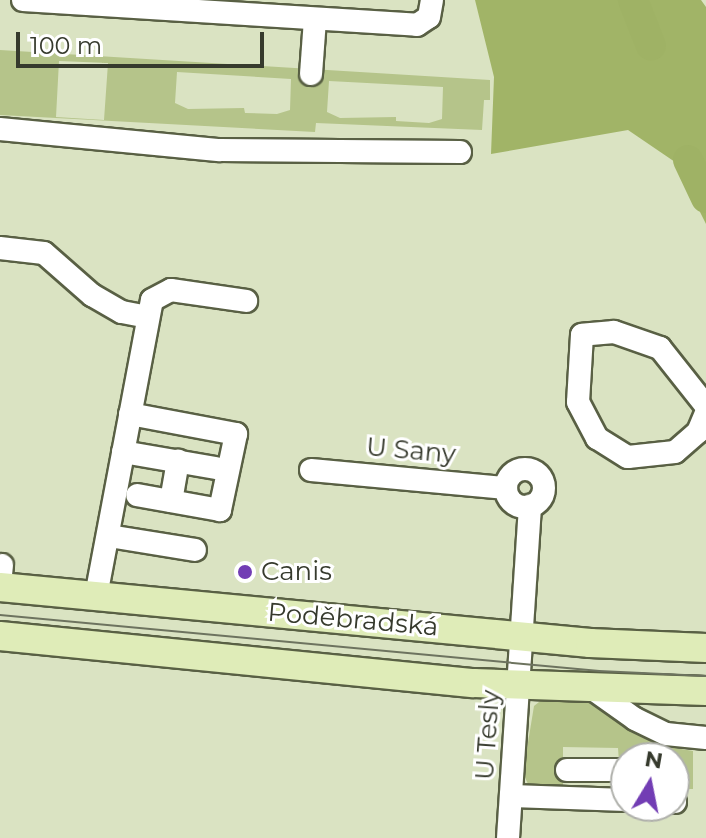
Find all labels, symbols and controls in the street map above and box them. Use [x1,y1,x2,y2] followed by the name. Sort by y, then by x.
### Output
[20,16,268,66] scale bar
[30,31,102,60] text: 100 m
[365,432,457,470] street label: U Sany
[261,556,332,588] place label: Canis
[236,563,254,581] marker: Canis
[266,597,440,643] street label: Poděbradská
[469,689,507,781] street label: U Tesly
[610,742,690,822] north arrow
[643,745,665,775] text: N

